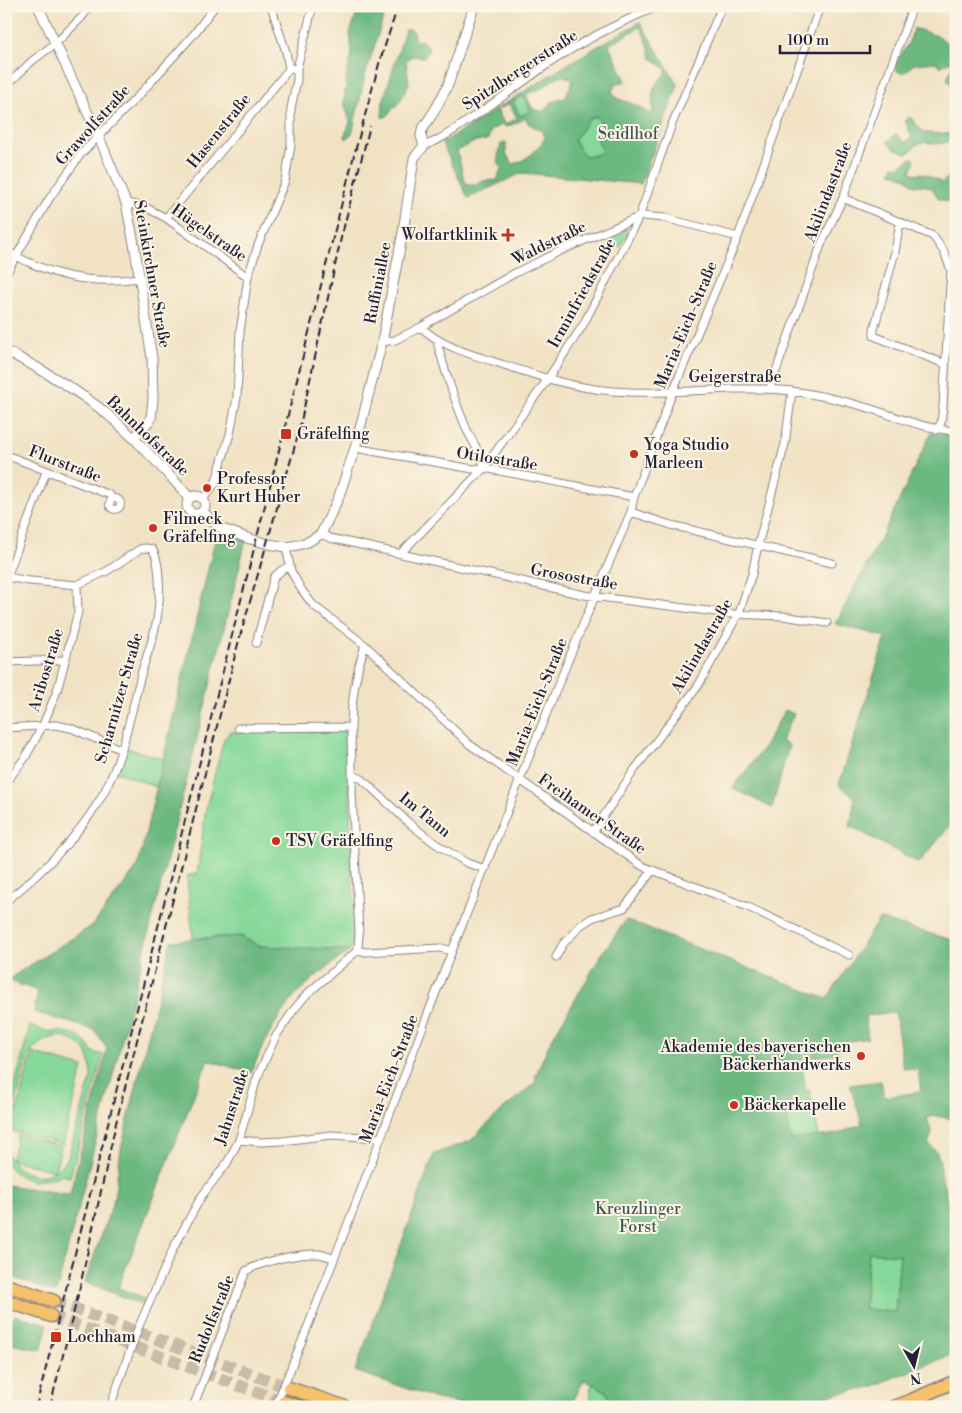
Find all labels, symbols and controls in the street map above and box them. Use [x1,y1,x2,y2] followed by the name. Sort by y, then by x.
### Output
[780,22,870,54] scale bar
[459,25,581,115] street label: Spitzlbergerstraße
[787,31,829,50] text: 100 m
[51,80,135,170] street label: Grawolfstraße
[183,90,255,172] street label: Hasenstraße
[598,124,659,144] park label: Seidlhof
[799,139,856,246] street label: Akilindastraße
[129,198,175,350] street label: Steinkirchner Straße
[167,200,251,266] street label: Hügelstraße
[508,216,589,270] street label: Waldstraße
[400,225,499,245] place label: Wolfartklinik
[501,228,515,242] marker: Wolfartklinik
[544,235,620,351] street label: Irminfriedstraße
[360,240,396,326] street label: Ruffiniallee
[650,258,722,392] street label: Maria-Eich-Straße
[688,367,782,387] street label: Geigerstraße
[102,391,194,481] street label: Bahnhofstraße
[297,424,370,444] place label: Gräfelfing
[279,427,293,441] marker: Gräfelfing
[643,435,729,473] place label: Yoga Studio Marleen
[26,441,104,487] street label: Flurstraße
[455,443,539,475] street label: Otilostraße
[628,448,640,460] marker: Yoga Studio Marleen
[217,469,300,507] place label: Professor Kurt Huber
[201,482,213,494] marker: Professor Kurt Huber
[163,509,236,547] place label: Filmeck Gräfelfing
[147,522,159,534] marker: Filmeck Gräfelfing
[529,559,619,595] street label: Grosostraße
[666,595,737,698] street label: Akilindastraße
[24,626,68,715] street label: Aribostraße
[91,630,147,766] street label: Scharnitzer Straße
[502,635,572,769] street label: Maria-Eich-Straße
[534,769,650,859] street label: Freihamer Straße
[395,788,455,842] street label: Im Tann
[286,831,394,851] place label: TSV Gräfelfing
[270,835,282,847] marker: TSV Gräfelfing
[355,1012,423,1146] street label: Maria-Eich-Straße
[659,1037,851,1075] place label: Akademie des bayerischen Bäckerhandwerks
[855,1050,867,1062] marker: Akademie des bayerischen Bäckerhandwerks
[210,1066,254,1148] street label: Jahnstraße
[743,1095,846,1115] place label: Bäckerkapelle
[728,1099,740,1111] marker: Bäckerkapelle
[595,1199,681,1237] park label: Kreuzlinger Forst
[185,1272,239,1366] street label: Rudolfstraße
[67,1327,136,1347] place label: Lochham
[49,1330,63,1344] marker: Lochham
[890,1340,940,1390] north arrow
[909,1368,922,1388] text: N

